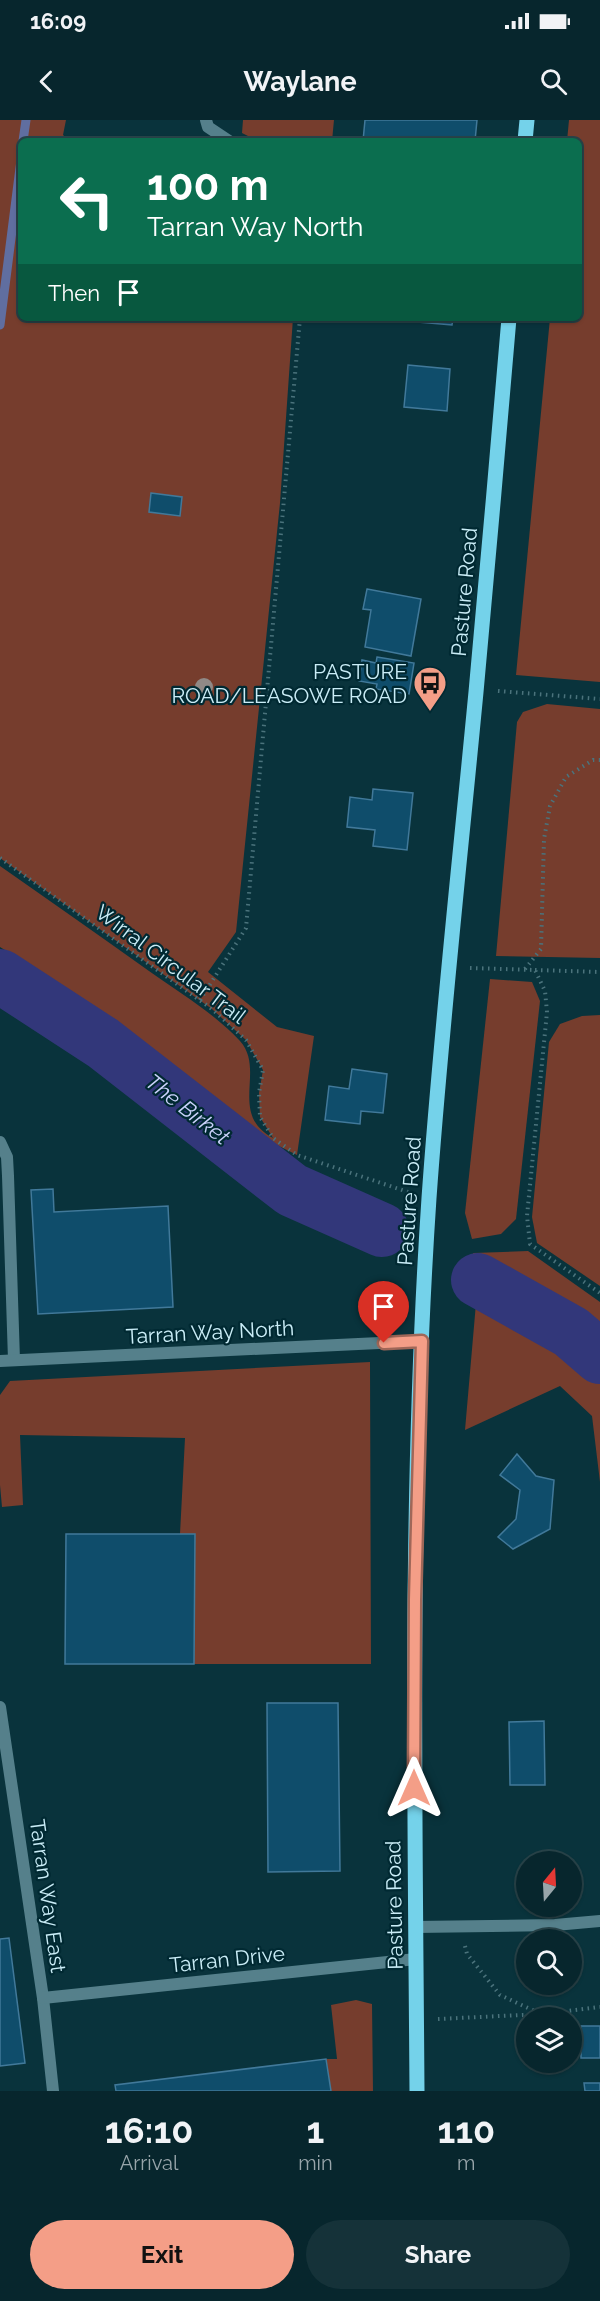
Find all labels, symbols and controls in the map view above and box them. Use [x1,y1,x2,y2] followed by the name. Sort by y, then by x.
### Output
[30,8,86,34] text: 16:09
[30,65,63,98] icon: back
[537,65,570,98] icon: search
[243,66,357,97] text: Waylane
[147,161,269,210] text: 100 m
[48,162,126,240] icon: left
[147,211,364,242] text: Tarran Way North
[112,276,145,309] icon: arrive
[48,280,100,306] text: Then
[446,527,482,657] street label: Pasture Road
[171,659,407,708] place label: PASTURE ROAD/LEASOWE ROAD
[412,665,448,712] bus stop icon: PASTURE ROAD/LEASOWE ROAD
[91,899,251,1029] street label: Wirral Circular Trail
[141,1068,236,1150] water label: The Birket
[392,1136,426,1266] street label: Pasture Road
[358,1281,409,1343] pin
[367,1290,400,1323] icon: arrive
[125,1315,295,1349] street label: Tarran Way North
[382,1756,446,1820] position arrow
[25,1818,71,1974] street label: Tarran Way East
[380,1840,408,1970] street label: Pasture Road
[516,1851,582,1917] north arrow
[516,1851,582,2073] map controls
[516,1929,582,1995] button: search
[168,1941,286,1977] street label: Tarran Drive
[516,2007,582,2073] button: layers
[105,2109,193,2151] text: 16:10
[306,2109,324,2151] text: 1
[437,2109,495,2151] text: 110
[120,2151,178,2175] text: Arrival
[298,2151,333,2175] text: min
[457,2151,475,2175] text: m
[30,2220,294,2289] button: Exit
[306,2220,570,2289] button: Share

